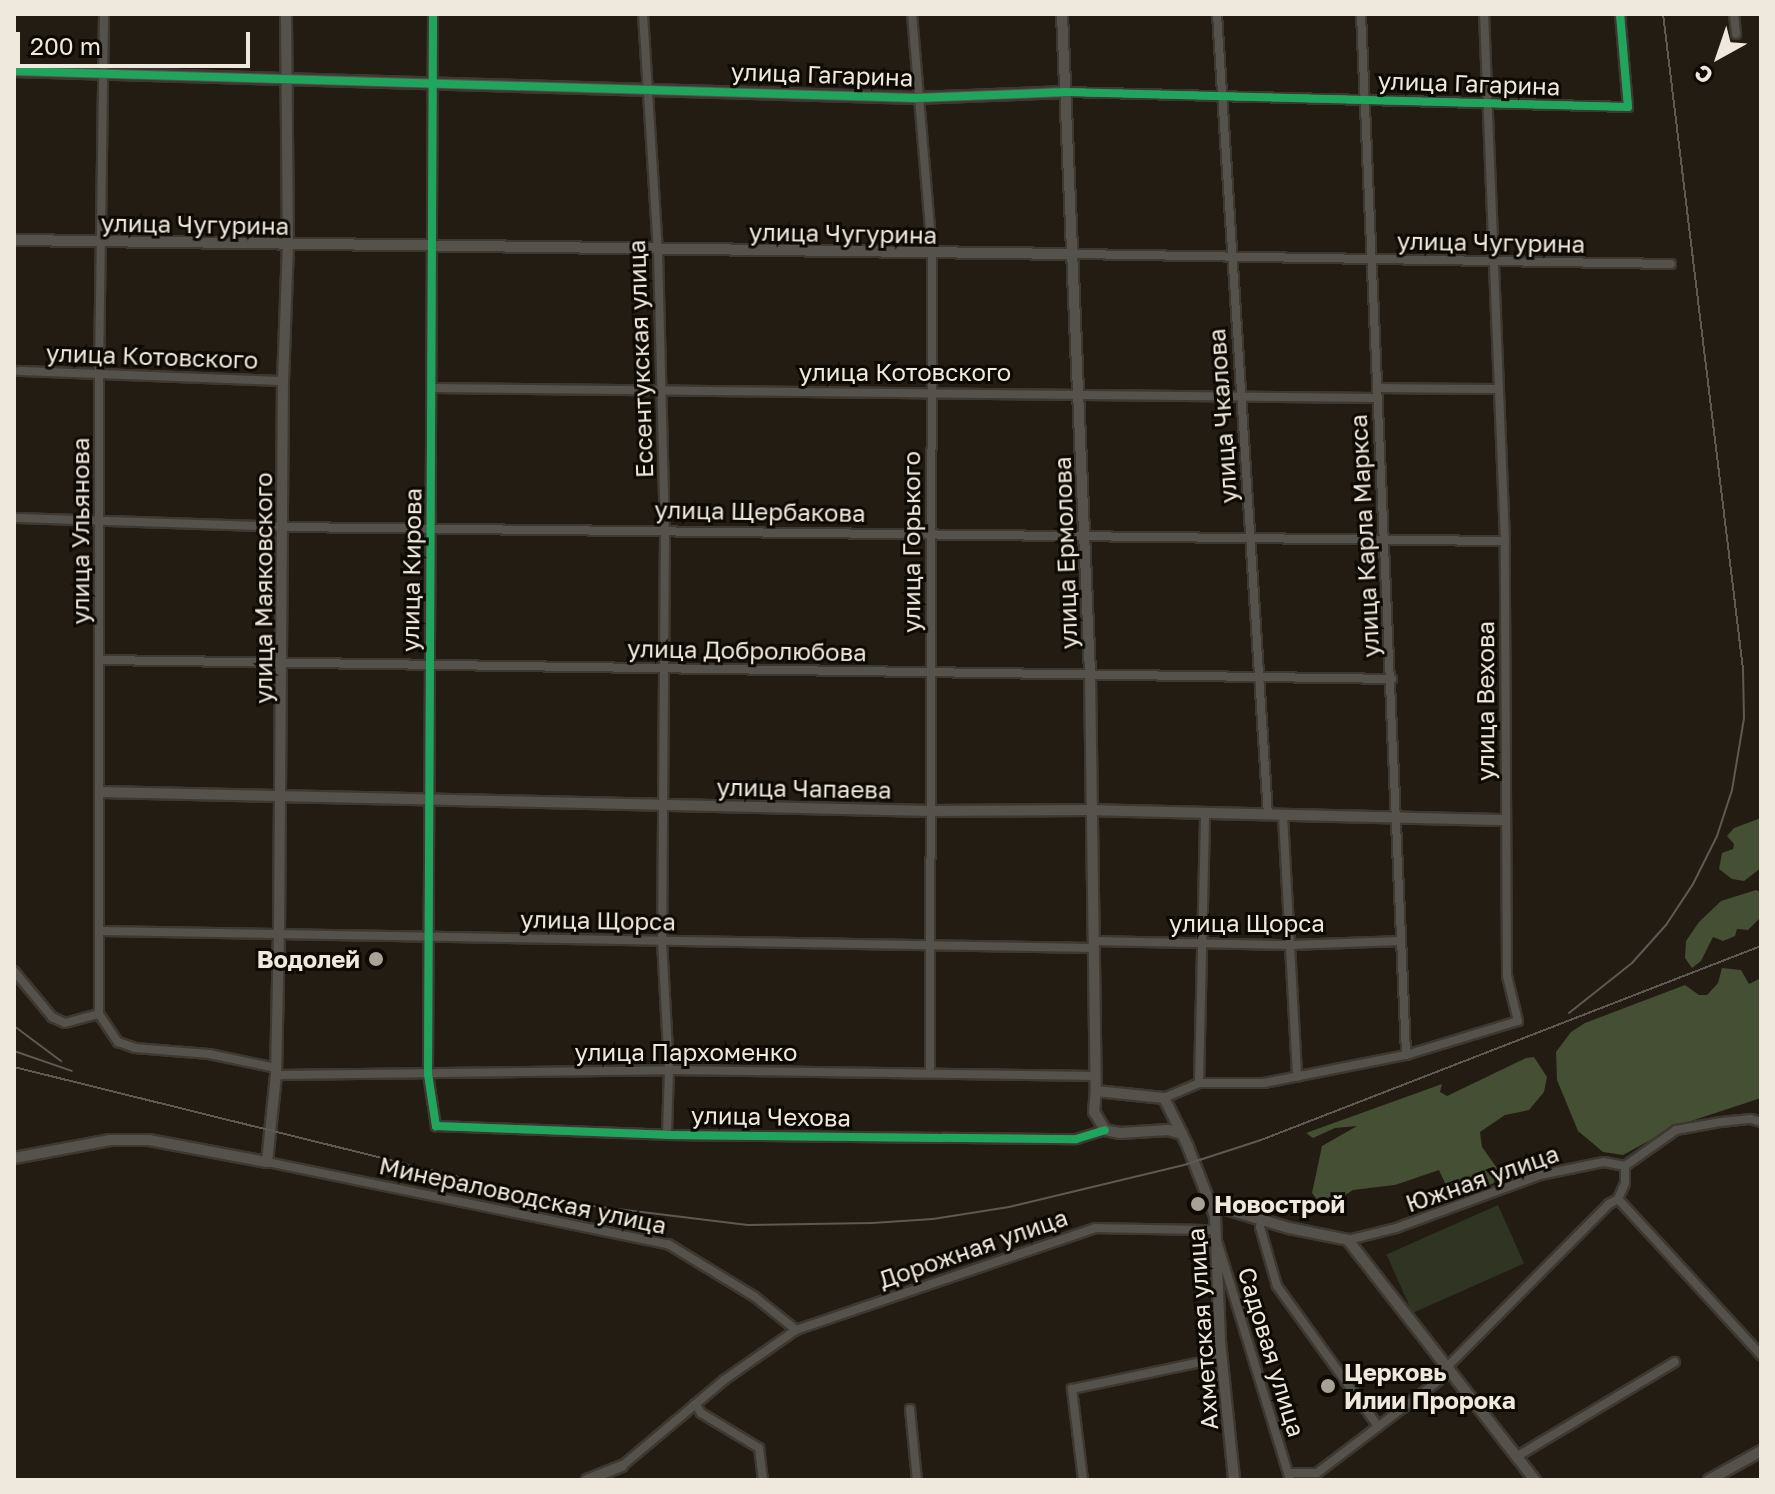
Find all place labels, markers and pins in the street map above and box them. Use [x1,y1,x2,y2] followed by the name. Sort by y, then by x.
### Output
[257,945,360,973] place label: Водолей
[367,950,385,968] marker: Водолей
[1214,1190,1345,1218] place label: Новострой
[1189,1195,1207,1213] marker: Новострой
[1344,1358,1516,1414] place label: Церковь Илии Пророка
[1319,1377,1337,1395] marker: Церковь Илии Пророка

